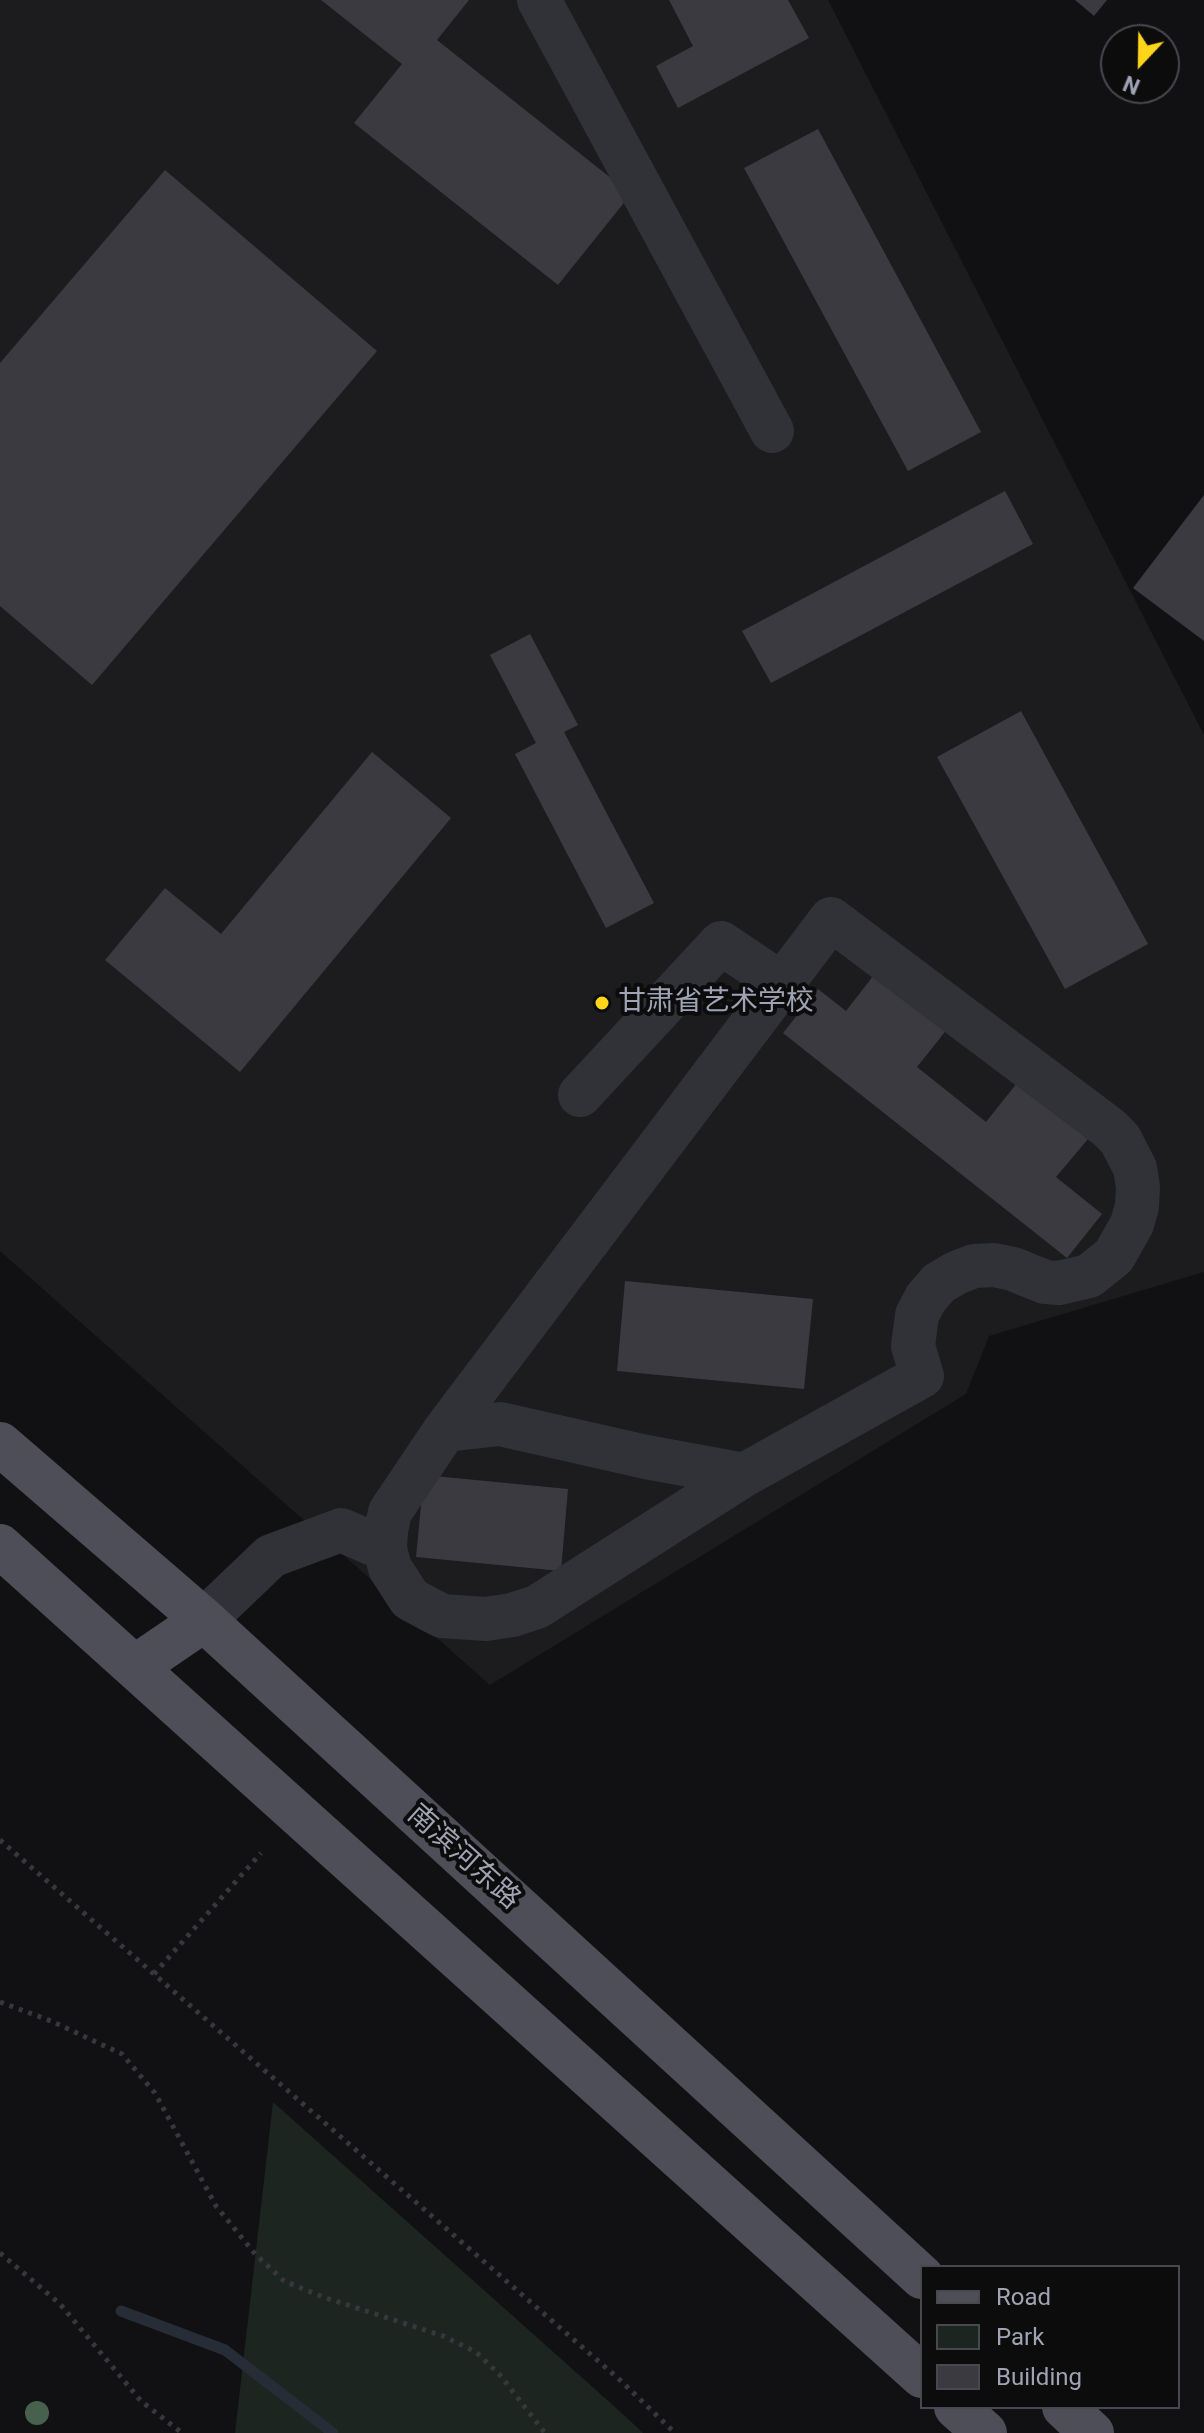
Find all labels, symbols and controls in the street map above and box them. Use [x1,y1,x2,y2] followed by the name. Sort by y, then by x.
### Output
[1100,24,1180,104] north arrow
[1120,70,1143,99] text: N
[618,986,814,1020] place label: 甘肃省艺术学校
[593,994,611,1012] marker: 甘肃省艺术学校
[400,1799,526,1917] street label: 南滨河东路
[920,2265,1180,2409] legend
[996,2283,1051,2311] text: Road
[996,2323,1044,2351] text: Park
[996,2363,1082,2391] text: Building

